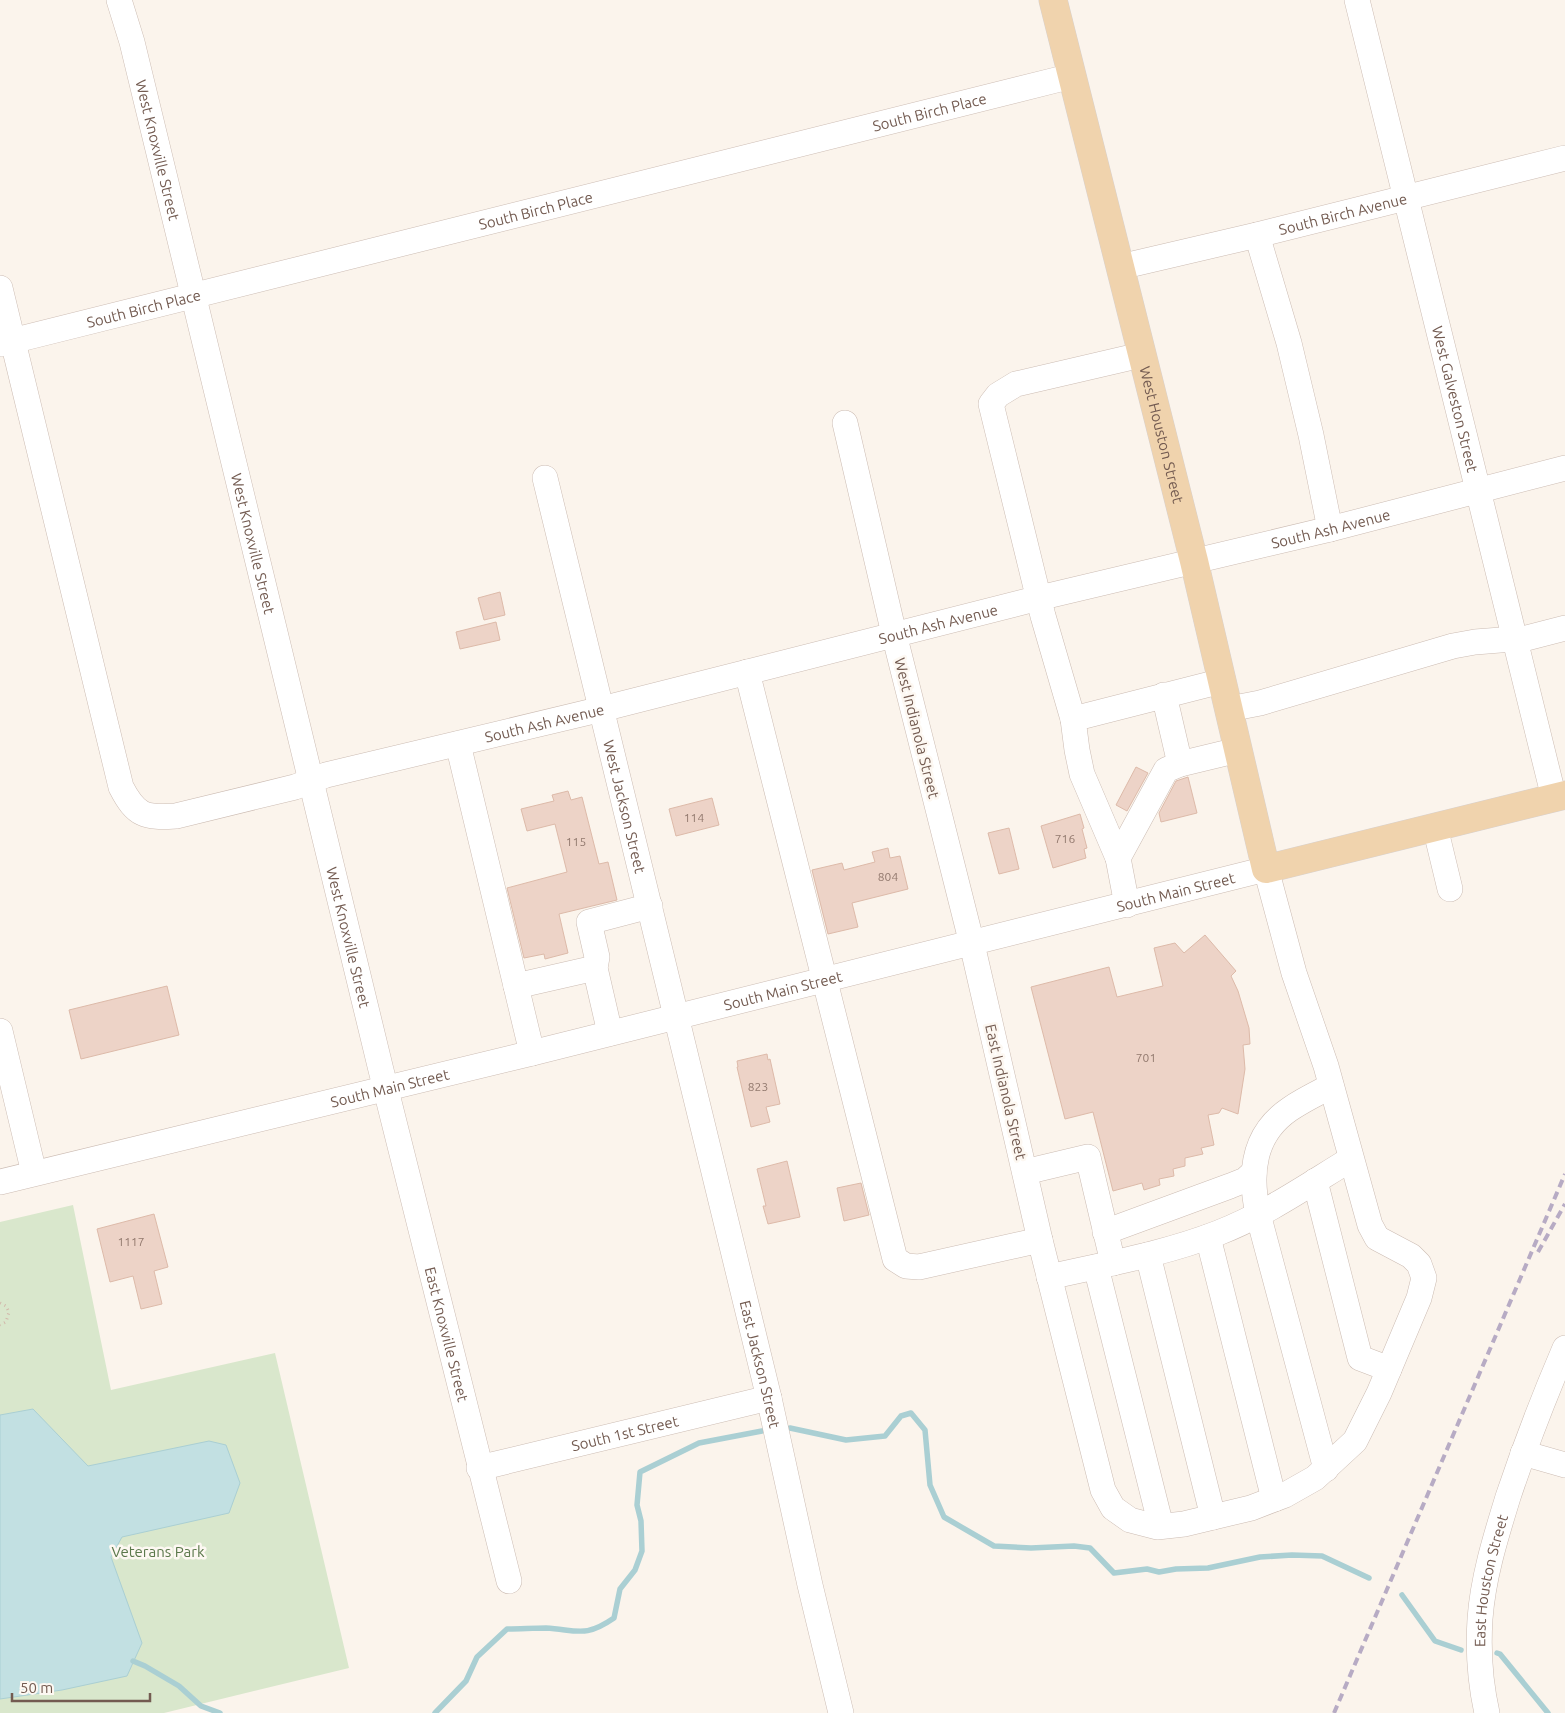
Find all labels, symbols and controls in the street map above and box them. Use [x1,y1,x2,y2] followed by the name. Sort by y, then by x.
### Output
[133,78,183,222] street label: West Knoxville Street
[871,89,988,134] street label: South Birch Place
[477,188,594,233] street label: South Birch Place
[1277,189,1409,238] street label: South Birch Avenue
[85,286,202,331] street label: South Birch Place
[1429,324,1482,474] street label: West Galveston Street
[1137,364,1188,505] street label: West Houston Street
[228,471,279,616] street label: West Knoxville Street
[1269,505,1392,551] street label: South Ash Avenue
[877,600,999,647] street label: South Ash Avenue
[891,656,943,800] street label: West Indianola Street
[483,700,606,745] street label: South Ash Avenue
[601,738,649,875] street label: West Jackson Street
[684,811,704,824] house number: 114
[1055,832,1075,845] house number: 716
[566,835,586,848] house number: 115
[324,865,374,1009] street label: West Knoxville Street
[1115,869,1237,915] street label: South Main Street
[878,870,898,883] house number: 804
[722,967,844,1013] street label: South Main Street
[982,1022,1030,1162] street label: East Indianola Street
[1136,1051,1156,1064] house number: 701
[329,1065,451,1110] street label: South Main Street
[748,1080,768,1093] house number: 823
[117,1235,145,1248] house number: 1117
[422,1265,472,1403] street label: East Knoxville Street
[737,1299,784,1430] street label: East Jackson Street
[570,1412,680,1454] street label: South 1st Street
[1471,1512,1511,1647] street label: East Houston Street
[111,1543,205,1560] park label: Veterans Park
[12,1670,150,1702] scale bar
[20,1679,53,1696] text: 50 m

